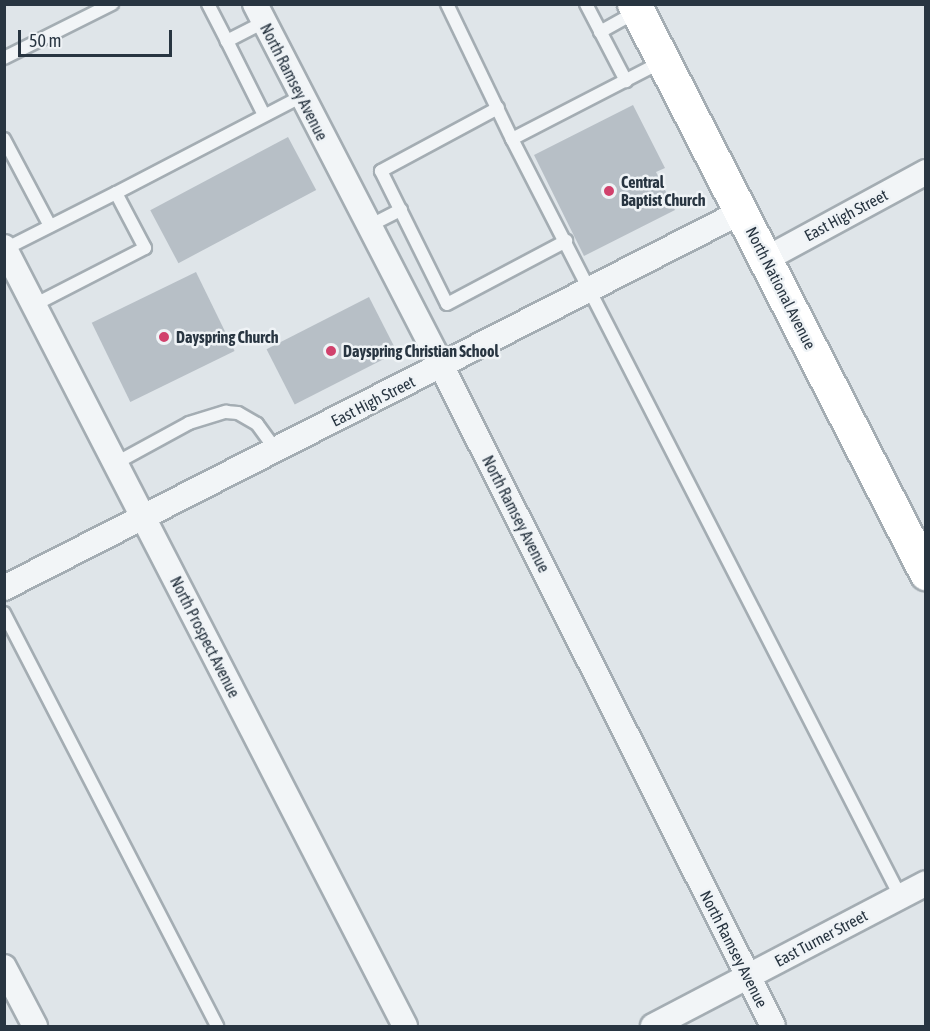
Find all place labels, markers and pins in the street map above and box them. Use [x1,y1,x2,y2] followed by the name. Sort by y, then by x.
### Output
[621,172,705,210] place label: Central Baptist Church
[602,184,616,198] marker: Central Baptist Church
[176,327,279,347] place label: Dayspring Church
[157,330,171,344] marker: Dayspring Church
[343,341,499,361] place label: Dayspring Christian School
[324,344,338,358] marker: Dayspring Christian School

